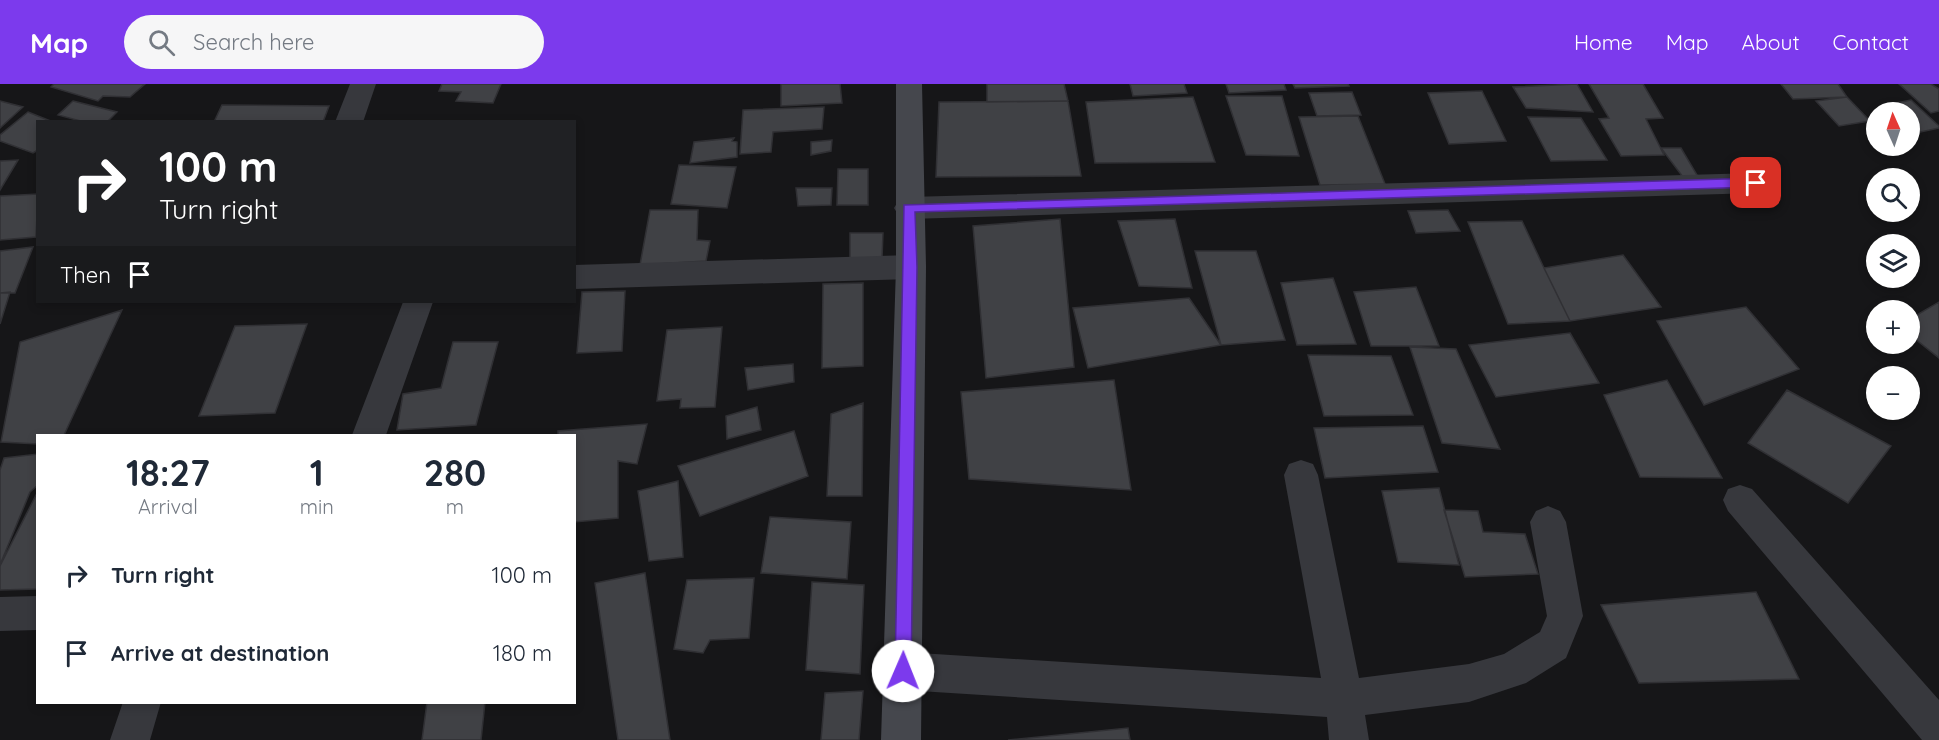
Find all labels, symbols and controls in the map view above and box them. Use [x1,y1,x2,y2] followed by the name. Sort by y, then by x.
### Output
[124,15,544,69] search box
[30,25,88,60] text: Map
[145,26,178,59] icon: search
[193,28,315,56] text: Search here
[1574,29,1633,55] text: Home
[1666,29,1709,55] text: Map
[1742,29,1800,55] text: About
[1833,29,1909,55] text: Contact
[1866,102,1920,156] north arrow
[1866,102,1920,420] map controls
[159,140,277,193] text: 100 m
[60,144,138,222] icon: right
[1730,157,1781,208] pin
[1739,166,1772,199] icon: arrive
[1866,168,1920,222] button: search
[159,192,278,226] text: Turn right
[1866,234,1920,288] button: layers
[123,258,156,291] icon: arrive
[60,261,111,289] text: Then
[1866,300,1920,354] button: +
[1866,366,1920,420] button: −
[126,450,210,495] text: 18:27
[310,450,324,495] text: 1
[424,450,486,495] text: 280
[138,494,198,519] text: Arrival
[300,494,334,519] text: min
[446,494,464,519] text: m
[60,559,93,592] icon: right
[111,561,215,589] text: Turn right
[492,561,552,589] text: 100 m
[60,637,93,670] icon: arrive
[111,639,329,667] text: Arrive at destination
[493,639,552,667] text: 180 m
[871,639,935,703] position arrow

